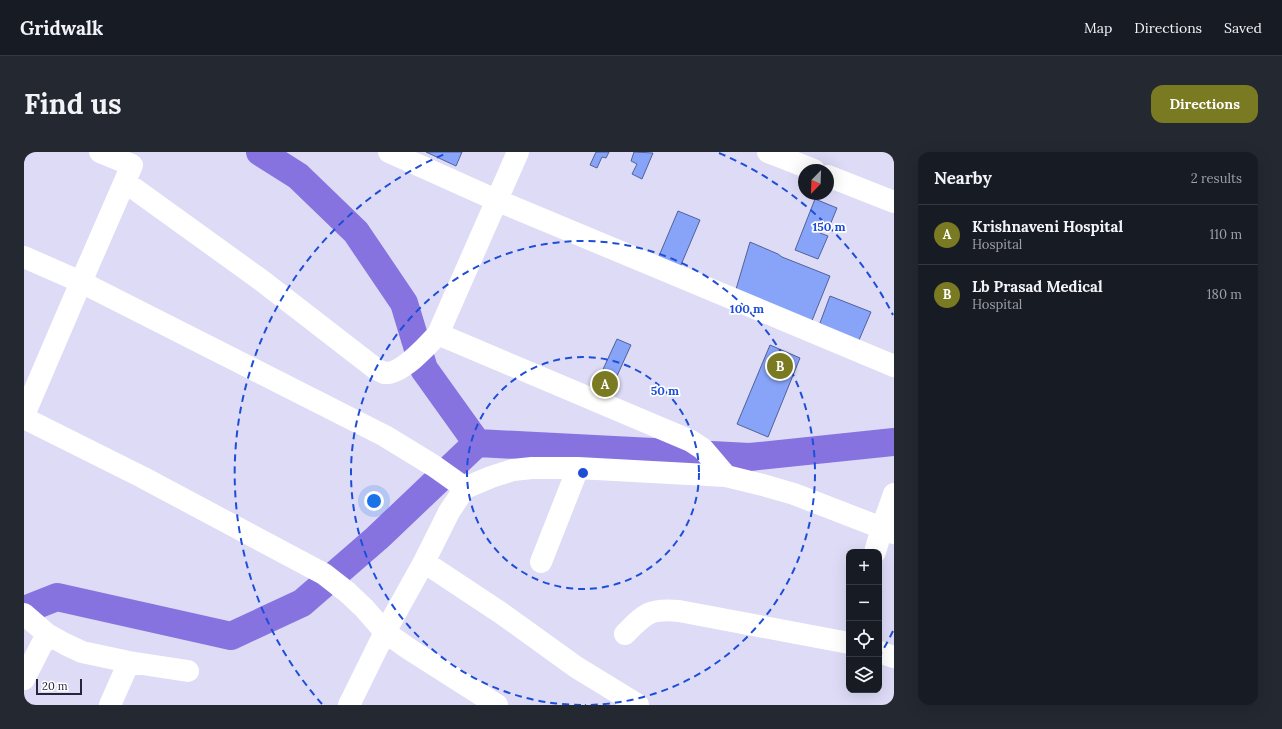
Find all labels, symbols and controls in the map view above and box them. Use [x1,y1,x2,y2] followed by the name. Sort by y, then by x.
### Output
[20,16,103,40] text: Gridwalk
[1084,19,1112,37] text: Map
[1134,19,1202,37] text: Directions
[1224,19,1262,37] text: Saved
[1151,85,1258,123] button: Directions
[24,86,122,122] text: Find us
[798,164,834,200] north arrow
[934,167,992,189] text: Nearby
[1191,170,1242,187] text: 2 results
[972,217,1123,236] text: Krishnaveni Hospital
[812,219,846,234] text: 150 m
[943,226,951,243] text: A
[1209,226,1242,243] text: 110 m
[972,236,1022,253] text: Hospital
[972,277,1103,296] text: Lb Prasad Medical
[943,286,951,303] text: B
[1207,286,1242,303] text: 180 m
[972,296,1022,313] text: Hospital
[730,301,764,316] text: 100 m
[767,351,793,381] pin: B
[592,369,618,399] pin: A
[651,383,679,398] text: 50 m
[576,466,590,480] centre of rings
[364,491,384,511] your location
[846,549,882,693] map controls
[846,549,882,585] button: +
[846,585,882,621] button: −
[846,621,882,657] button: locate
[846,657,882,693] button: layers
[36,677,82,696] scale bar
[42,679,67,693] text: 20 m

